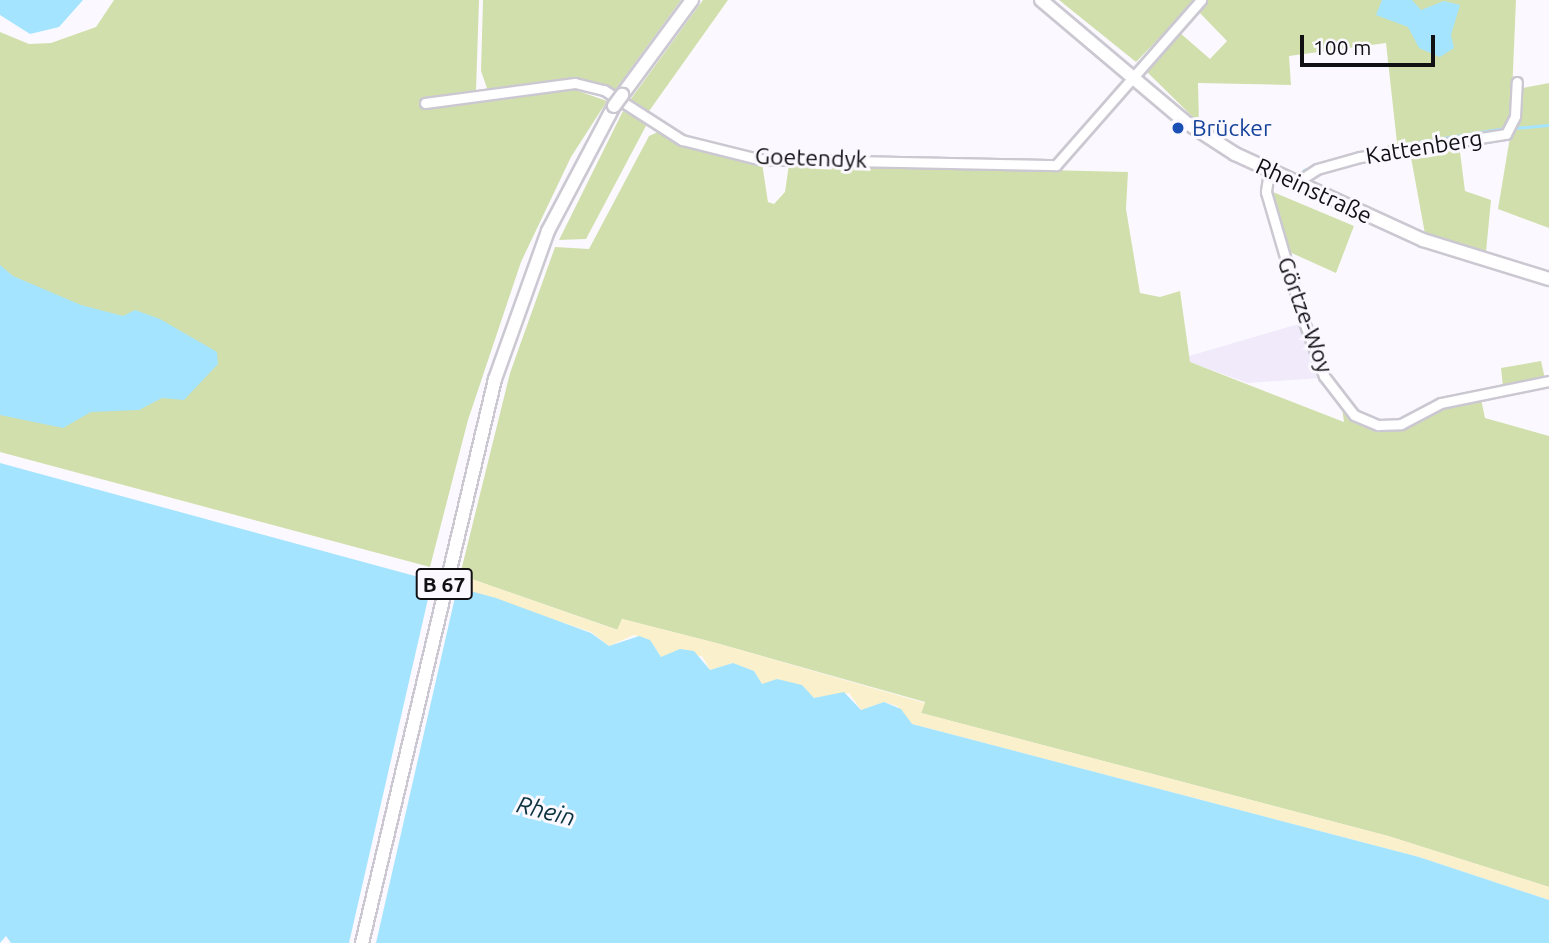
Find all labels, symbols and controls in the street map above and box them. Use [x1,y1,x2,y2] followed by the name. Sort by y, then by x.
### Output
[1304,21,1439,65] scale bar
[1313,35,1371,59] text: 100 m
[1192,114,1272,142] place label: Brücker
[1170,120,1186,136] marker: Brücker
[1364,124,1484,170] street label: Kattenberg
[754,142,868,174] street label: Goetendyk
[1252,152,1376,230] street label: Rheinstraße
[1271,253,1339,377] street label: Görtze-Woy
[414,566,474,602] road number: B 67
[514,790,578,832] water label: Rhein

